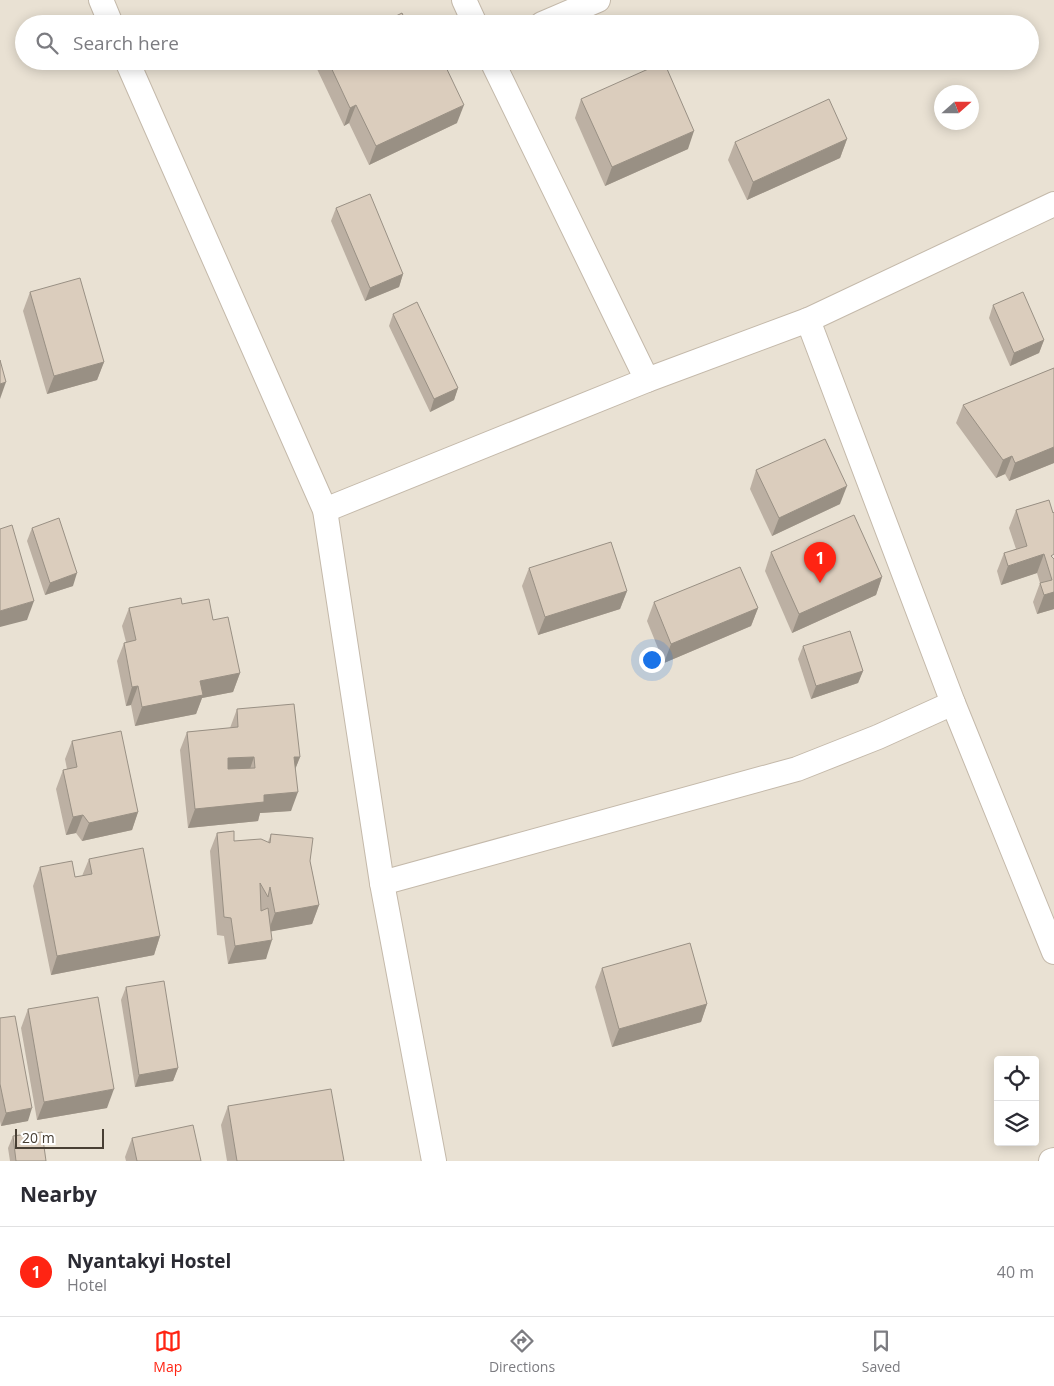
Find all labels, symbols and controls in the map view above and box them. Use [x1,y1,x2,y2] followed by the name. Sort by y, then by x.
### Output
[15,15,1039,70] search box
[33,29,61,57] icon: search
[73,30,179,56] text: Search here
[934,85,979,130] north arrow
[804,542,836,583] pin: 1
[639,647,665,673] your location
[994,1056,1039,1146] map controls
[994,1056,1039,1101] button: locate
[994,1101,1039,1146] button: layers
[15,1126,104,1149] scale bar
[22,1128,55,1147] text: 20 m
[20,1180,97,1208] text: Nearby
[67,1248,231,1274] text: Nyantakyi Hostel
[31,1261,41,1283] text: 1
[997,1261,1034,1283] text: 40 m
[67,1274,107,1296] text: Hotel
[153,1327,182,1376] tab: Map
[489,1327,555,1376] tab: Directions
[862,1327,901,1376] tab: Saved

